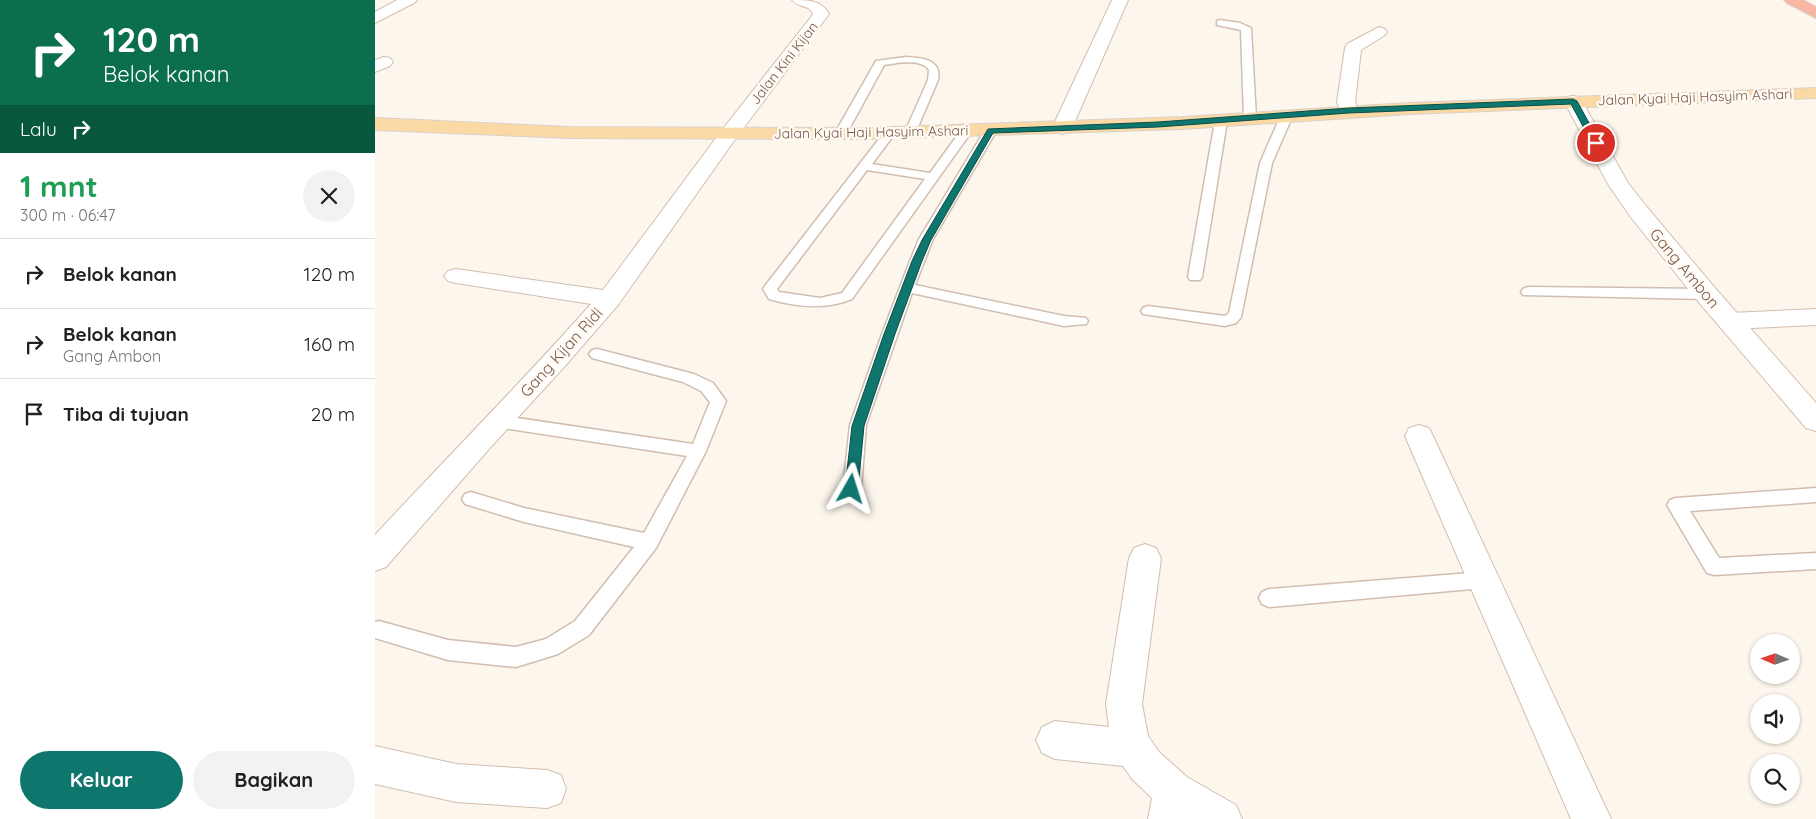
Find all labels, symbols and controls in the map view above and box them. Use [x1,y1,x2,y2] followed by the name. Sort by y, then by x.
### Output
[103,17,200,61] text: 120 m
[746,18,822,108] street label: Jalan Kini Kijan
[20,20,85,85] icon: right
[103,60,229,88] text: Belok kanan
[1597,85,1793,109] street label: Jalan Kyai Haji Hasyim Ashari
[67,115,95,143] icon: right
[20,117,57,141] text: Lalu
[773,121,969,143] street label: Jalan Kyai Haji Hasyim Ashari
[1575,122,1617,164] pin
[1582,129,1610,157] icon: arrive
[20,167,98,205] text: 1 mnt
[303,170,355,222] button: close
[20,205,116,225] text: 300 m · 06:47
[1646,224,1724,312] street label: Gang Ambon
[20,260,48,288] icon: right
[63,262,177,286] text: Belok kanan
[304,262,355,286] text: 120 m
[516,303,606,401] street label: Gang Kijan Ridi
[63,322,177,346] text: Belok kanan
[20,330,48,358] icon: right
[304,332,355,356] text: 160 m
[63,346,161,366] text: Gang Ambon
[20,400,48,428] icon: arrive
[63,402,189,426] text: Tiba di tujuan
[311,402,355,426] text: 20 m
[824,462,876,514] position arrow
[1750,634,1800,684] north arrow
[1750,634,1800,804] map controls
[1750,694,1800,744] button: sound
[20,751,183,809] button: Keluar
[193,751,355,809] button: Bagikan
[1750,754,1800,804] button: search

